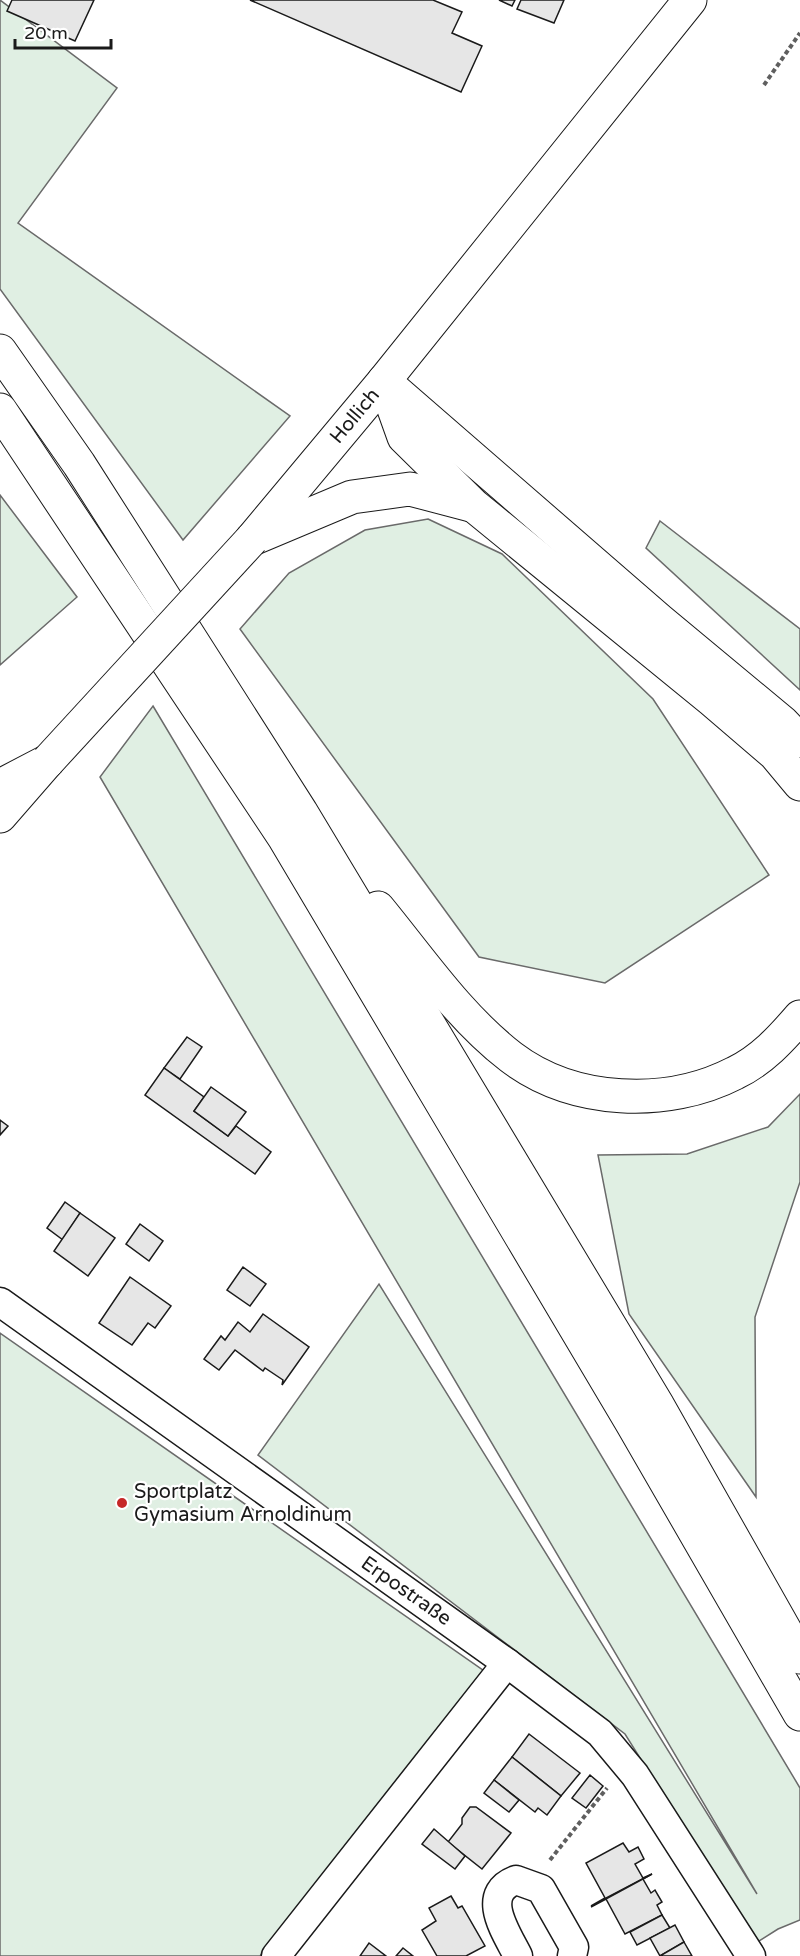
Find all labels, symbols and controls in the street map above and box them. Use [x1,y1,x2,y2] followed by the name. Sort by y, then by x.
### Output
[15,12,111,50] scale bar
[24,22,68,44] text: 20 m
[325,383,385,449] street label: Hollich
[134,1480,352,1527] place label: Sportplatz Gymasium Arnoldinum
[115,1496,129,1510] marker: Sportplatz Gymasium Arnoldinum
[356,1551,456,1631] street label: Erpostraße

